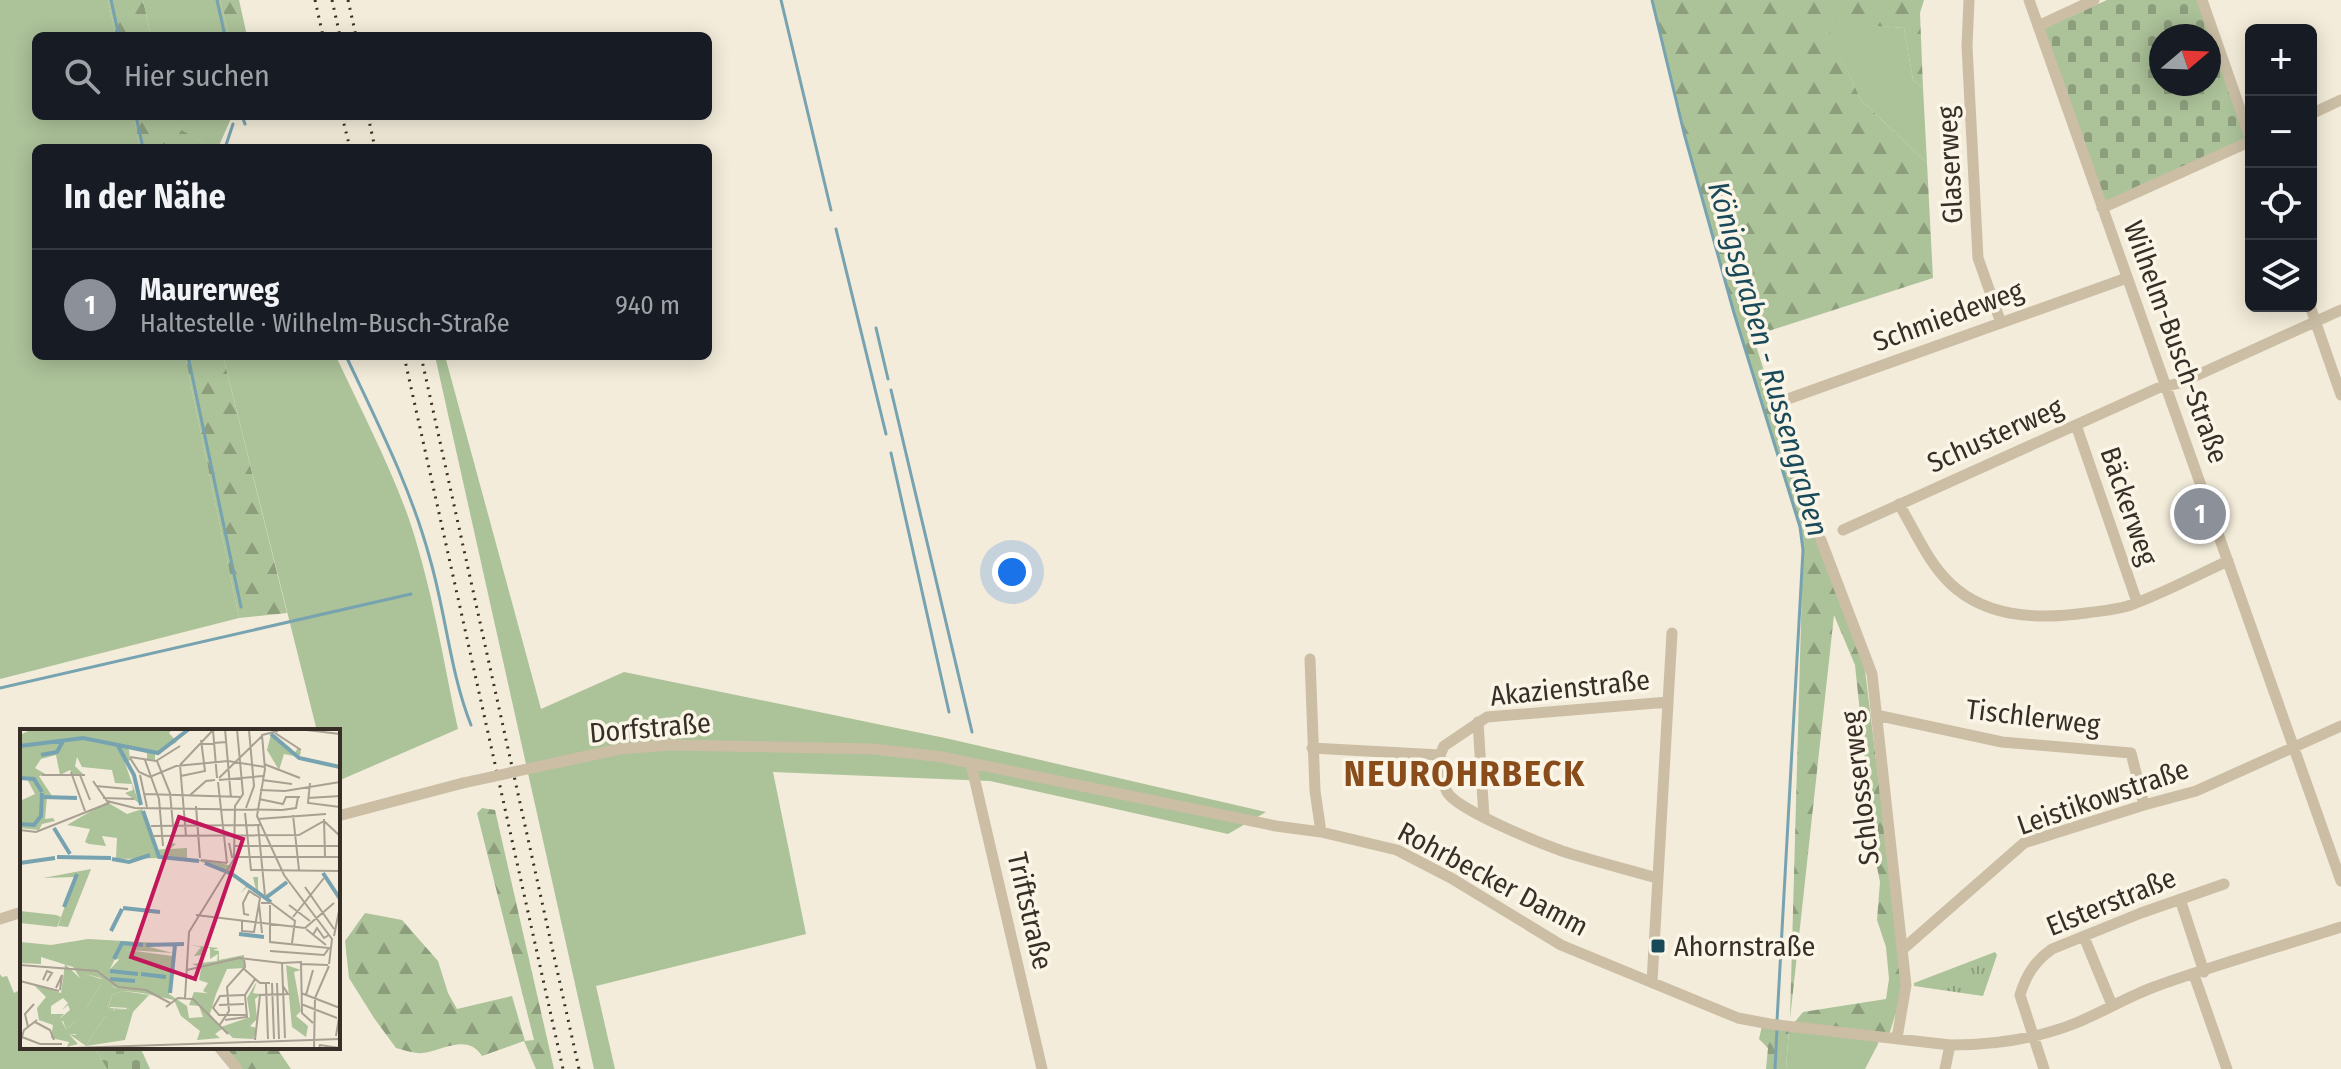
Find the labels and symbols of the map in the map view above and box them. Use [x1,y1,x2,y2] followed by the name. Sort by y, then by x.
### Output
[2149,24,2221,96] north arrow
[1930,105,1970,225] street label: Glaserweg
[1700,177,1836,541] water label: Königsgraben - Russengraben
[2117,216,2235,468] street label: Wilhelm-Busch-Straße
[1868,273,2028,358] street label: Schmiedeweg
[1922,390,2069,480] street label: Schusterweg
[2093,443,2165,570] street label: Bäckerweg
[2174,484,2226,544] pin: 1
[992,552,1032,592] your location
[1489,663,1651,713] street label: Akazienstraße
[1964,692,2103,742] street label: Tischlerweg
[588,706,712,750] street label: Dorfstraße
[1834,708,1886,867] street label: Schlosserweg
[20,729,340,1049] inset map
[1344,752,1586,796] district label: NEUROHRBECK
[2013,752,2193,842] street label: Leistikowstraße
[1392,815,1594,943] street label: Rohrbecker Damm
[1001,849,1059,973] street label: Triftstraße
[2041,861,2181,943] street label: Elsterstraße
[1674,930,1815,963] place label: Ahornstraße
[1649,937,1667,955] marker: Ahornstraße

